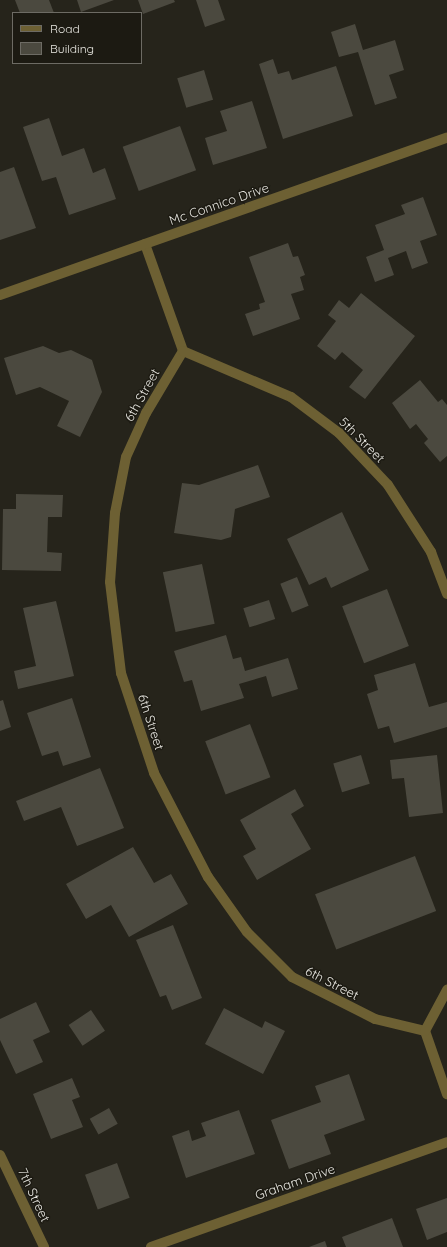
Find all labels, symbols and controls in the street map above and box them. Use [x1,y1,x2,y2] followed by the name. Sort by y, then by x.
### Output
[12,12,142,64] legend
[50,21,80,36] text: Road
[50,41,94,56] text: Building
[167,180,271,228] street label: Mc Connico Drive
[121,366,163,424] street label: 6th Street
[336,414,388,466] street label: 5th Street
[135,692,167,752] street label: 6th Street
[303,963,361,1003] street label: 6th Street
[253,1161,337,1203] street label: Graham Drive
[15,1166,53,1224] street label: 7th Street

